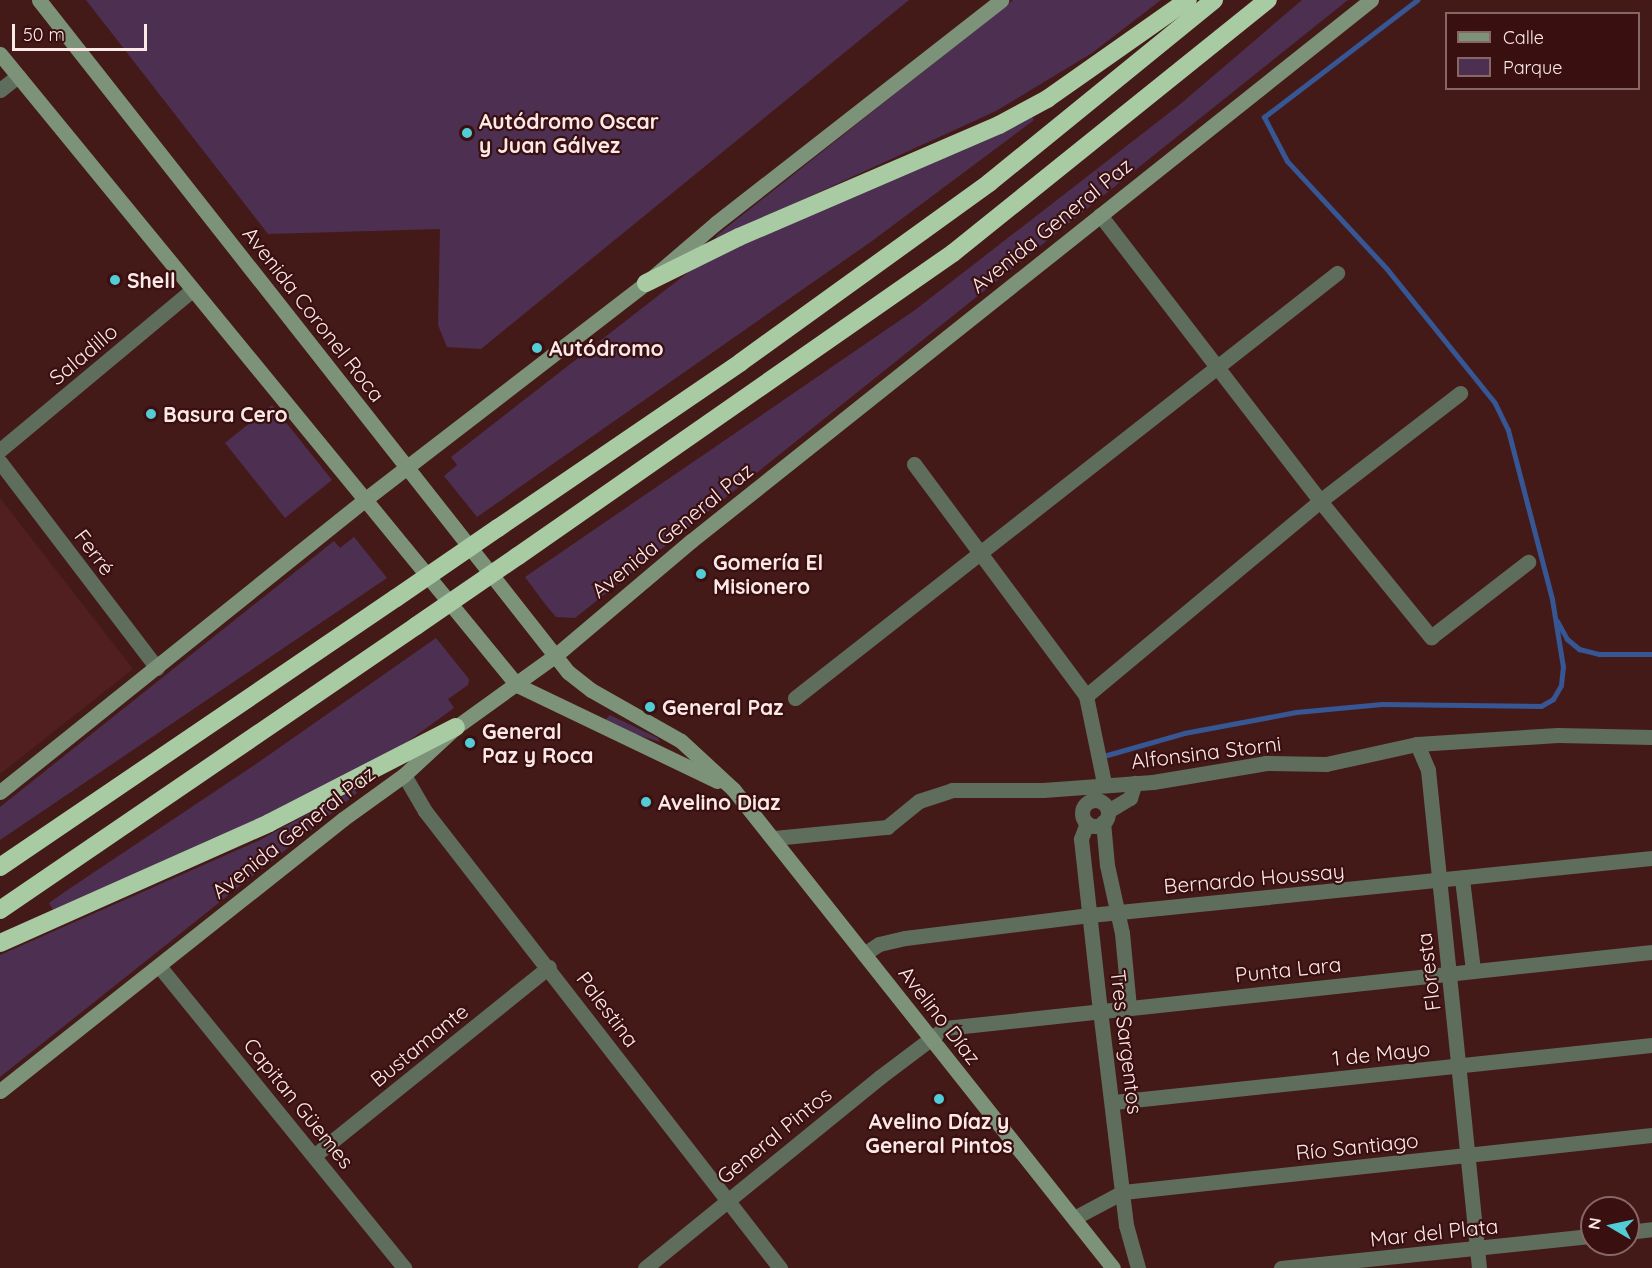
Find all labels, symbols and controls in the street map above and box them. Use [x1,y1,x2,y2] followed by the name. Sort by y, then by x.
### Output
[15,12,150,50] scale bar
[1445,12,1640,90] legend
[23,23,65,46] text: 50 m
[1503,26,1544,49] text: Calle
[1503,56,1562,79] text: Parque
[479,108,659,158] place label: Autódromo Oscar y Juan Gálvez
[460,126,474,140] marker: Autódromo Oscar y Juan Gálvez
[965,152,1137,298] street label: Avenida General Paz
[238,221,390,407] street label: Avenida Coronel Roca
[127,267,176,293] place label: Shell
[108,273,122,287] marker: Shell
[44,318,122,390] street label: Saladillo
[549,335,664,361] place label: Autódromo
[530,341,544,355] marker: Autódromo
[163,401,288,427] place label: Basura Cero
[144,407,158,421] marker: Basura Cero
[586,457,758,603] street label: Avenida General Paz
[70,524,120,580] street label: Ferré
[713,549,823,599] place label: Gomería El Misionero
[694,567,708,581] marker: Gomería El Misionero
[662,694,783,720] place label: General Paz
[643,700,657,714] marker: General Paz
[482,718,594,768] place label: General Paz y Roca
[1129,730,1283,774] street label: Alfonsina Storni
[463,736,477,750] marker: General Paz y Roca
[206,760,380,904] street label: Avenida General Paz
[658,789,780,815] place label: Avelino Diaz
[639,795,653,809] marker: Avelino Diaz
[1162,858,1346,898] street label: Bernardo Houssay
[1411,932,1445,1012] street label: Floresta
[1234,951,1342,987] street label: Punta Lara
[894,961,986,1069] street label: Avelino Díaz
[571,966,645,1052] street label: Palestina
[1106,968,1148,1116] street label: Tres Sargentos
[365,998,473,1092] street label: Bustamante
[239,1033,359,1173] street label: Capitan Güemes
[1331,1035,1431,1071] street label: 1 de Mayo
[712,1081,836,1189] street label: General Pintos
[932,1092,946,1106] marker: Avelino Díaz y General Pintos
[865,1108,1013,1158] place label: Avelino Díaz y General Pintos
[1294,1127,1420,1165] street label: Río Santiago
[1580,1196,1640,1256] north arrow
[1369,1213,1499,1251] street label: Mar del Plata
[1583,1216,1605,1231] text: N

